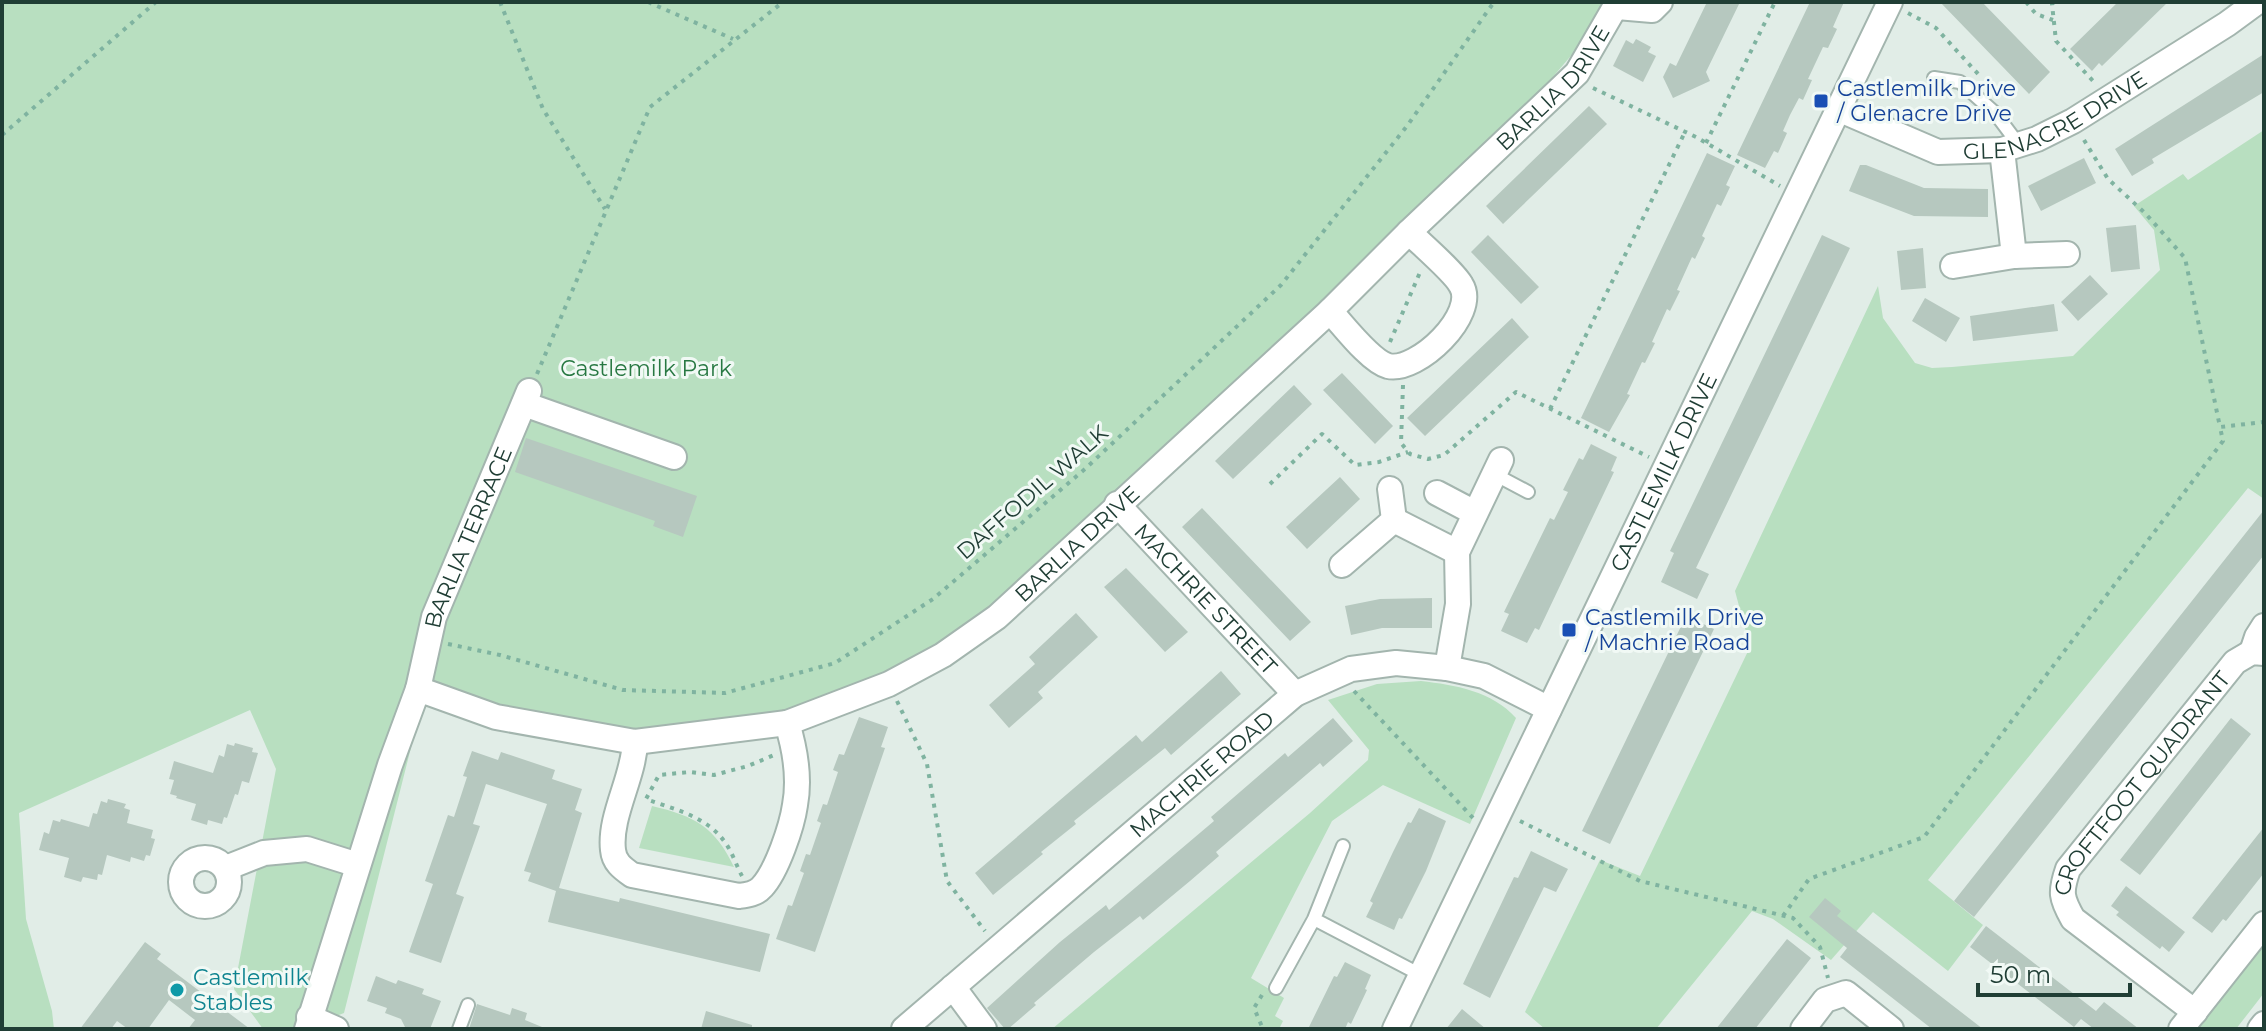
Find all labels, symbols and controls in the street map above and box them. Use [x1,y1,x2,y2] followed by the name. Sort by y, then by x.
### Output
[1491,21,1616,156] street label: BARLIA DRIVE
[1963,65,2152,165] street label: GLENACRE DRIVE
[1836,75,2016,127] place label: Castlemilk Drive / Glenacre Drive
[1812,92,1830,110] marker: Castlemilk Drive / Glenacre Drive
[560,355,733,382] park label: Castlemilk Park
[1605,369,1723,576] street label: CASTLEMILK DRIVE
[951,419,1114,565] street label: DAFFODIL WALK
[419,443,518,631] street label: BARLIA TERRACE
[1009,480,1145,608] street label: BARLIA DRIVE
[1128,518,1283,681] street label: MACHRIE STREET
[1584,604,1764,656] place label: Castlemilk Drive / Machrie Road
[1560,621,1578,639] marker: Castlemilk Drive / Machrie Road
[2049,666,2236,897] street label: CROFTFOOT QUADRANT
[1124,705,1280,844] street label: MACHRIE ROAD
[1978,947,2130,997] scale bar
[1990,960,2051,989] text: 50 m
[193,964,309,1016] place label: Castlemilk Stables
[168,981,186,999] marker: Castlemilk Stables

